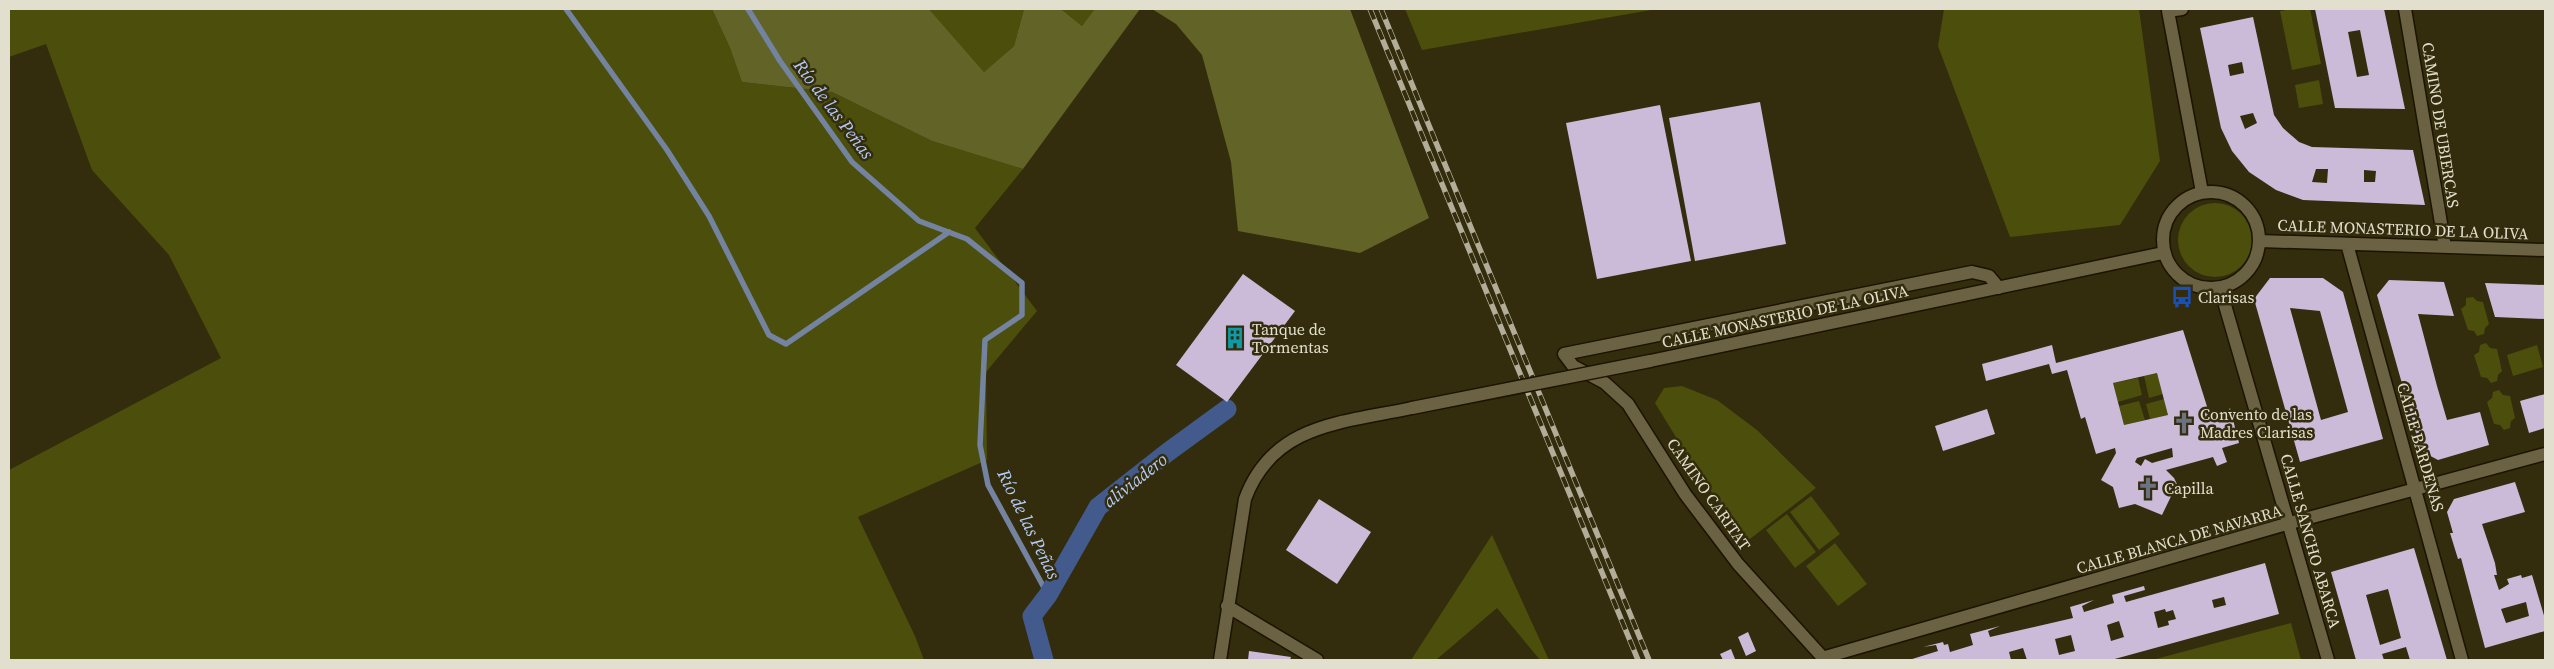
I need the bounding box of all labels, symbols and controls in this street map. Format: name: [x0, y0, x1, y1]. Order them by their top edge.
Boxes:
street label: CAMINO DE UBIERCAS: [2417, 41, 2465, 209]
water label: Río de las Peñas: [788, 53, 880, 165]
street label: CALLE MONASTERIO DE LA OLIVA: [2277, 214, 2529, 244]
street label: CALLE MONASTERIO DE LA OLIVA: [1660, 279, 1911, 353]
bus stop icon: Clarisas: [2169, 284, 2195, 310]
place label: Clarisas: [2198, 286, 2254, 308]
place label: Tanque de Tormentas: [1252, 318, 1329, 358]
building icon: Tanque de Tormentas: [1222, 325, 1248, 351]
street label: CALLE BARDENAS: [2392, 380, 2450, 514]
place label: Convento de las Madres Clarisas: [2200, 403, 2313, 443]
church icon: Convento de las Madres Clarisas: [2171, 410, 2197, 436]
street label: CAMINO CARITAT: [1662, 434, 1756, 555]
water label: aliviadero: [1098, 447, 1173, 513]
street label: CALLE SANCHO ABARCA: [2275, 451, 2347, 631]
water label: Río de las Peñas: [991, 464, 1067, 584]
church icon: Capilla: [2135, 475, 2161, 501]
place label: Capilla: [2164, 477, 2214, 499]
street label: CALLE BLANCA DE NAVARRA: [2074, 499, 2285, 579]

